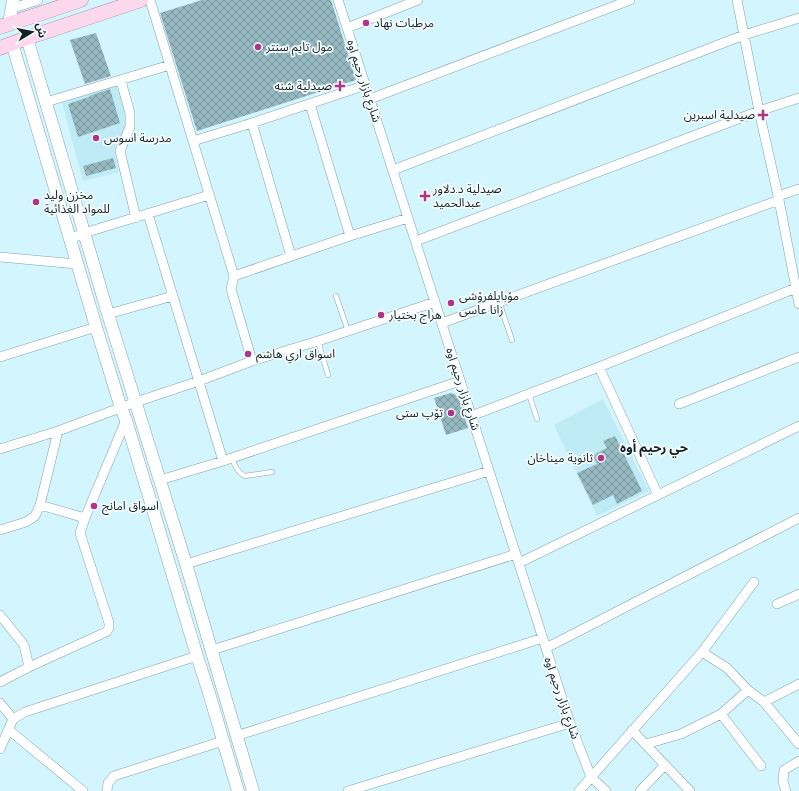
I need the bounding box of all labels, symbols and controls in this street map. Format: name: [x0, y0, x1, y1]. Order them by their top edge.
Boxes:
north arrow: [12, 12, 52, 52]
place label: مرطبات نهاد: [374, 16, 434, 30]
marker: مرطبات نهاد: [361, 18, 371, 28]
text: ش: [34, 22, 49, 39]
street label: شارع بازار رحيم اوه: [342, 38, 384, 125]
place label: مول تايم سنتر: [265, 40, 333, 56]
marker: مول تايم سنتر: [253, 42, 263, 52]
place label: صيدلية شنه: [274, 79, 332, 93]
marker: صيدلية شنه: [335, 81, 345, 91]
place label: صيدلية اسبرين: [684, 108, 755, 122]
marker: صيدلية اسبرين: [758, 110, 768, 120]
place label: مدرسة اسوس: [104, 131, 171, 145]
marker: مدرسة اسوس: [91, 133, 101, 143]
place label: صيدلية د.دلاور عبدالحميد: [432, 182, 502, 210]
place label: مخزن وليد للمواد الغذائية: [44, 188, 110, 216]
marker: صيدلية د.دلاور عبدالحميد: [420, 191, 430, 201]
marker: مخزن وليد للمواد الغذائية: [31, 197, 41, 207]
place label: مۆبایلفرۆشی زانا عاسی: [459, 289, 519, 317]
marker: مۆبایلفرۆشی زانا عاسی: [446, 298, 456, 308]
place label: هراج بختيار: [388, 308, 442, 324]
marker: هراج بختيار: [376, 310, 386, 320]
street label: شارع بازار رحيم اوه: [441, 346, 483, 433]
place label: اسواق اري هاشم: [256, 347, 335, 364]
marker: اسواق اري هاشم: [243, 349, 253, 359]
place label: تۆپ ستی: [396, 406, 443, 421]
marker: تۆپ ستی: [446, 408, 456, 418]
district label: حي رحيم أوه: [620, 439, 688, 458]
place label: ثانوية ميناخان: [527, 451, 593, 465]
marker: ثانوية ميناخان: [596, 453, 606, 463]
place label: اسواق امانج: [102, 499, 159, 515]
marker: اسواق امانج: [89, 501, 99, 511]
street label: شارع بازار رحيم اوه: [539, 655, 583, 742]

